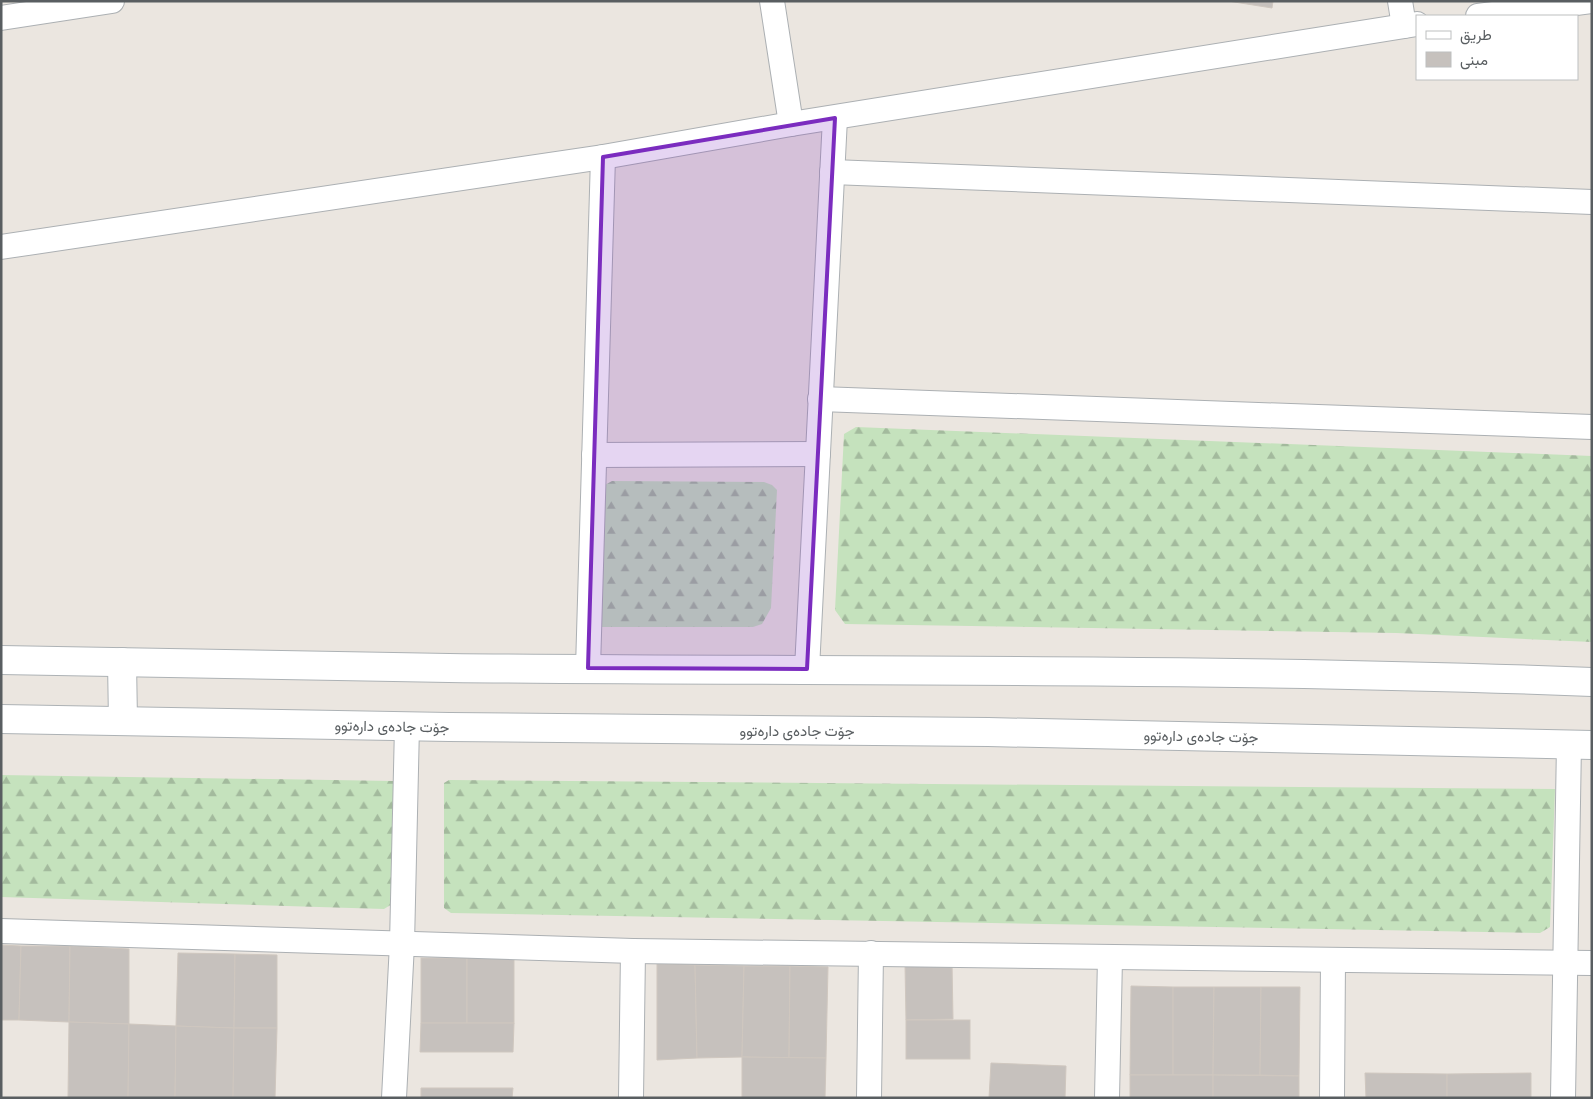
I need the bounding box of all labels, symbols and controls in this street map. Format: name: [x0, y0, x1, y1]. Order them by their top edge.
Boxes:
legend: [1416, 15, 1578, 80]
text: طريق: [1460, 24, 1492, 45]
text: مبنى: [1460, 49, 1488, 70]
street label: جۆت جادەی دارەتوو: [334, 714, 450, 738]
street label: جۆت جادەی دارەتوو: [740, 720, 854, 741]
street label: جۆت جادەی دارەتوو: [1143, 724, 1259, 748]

